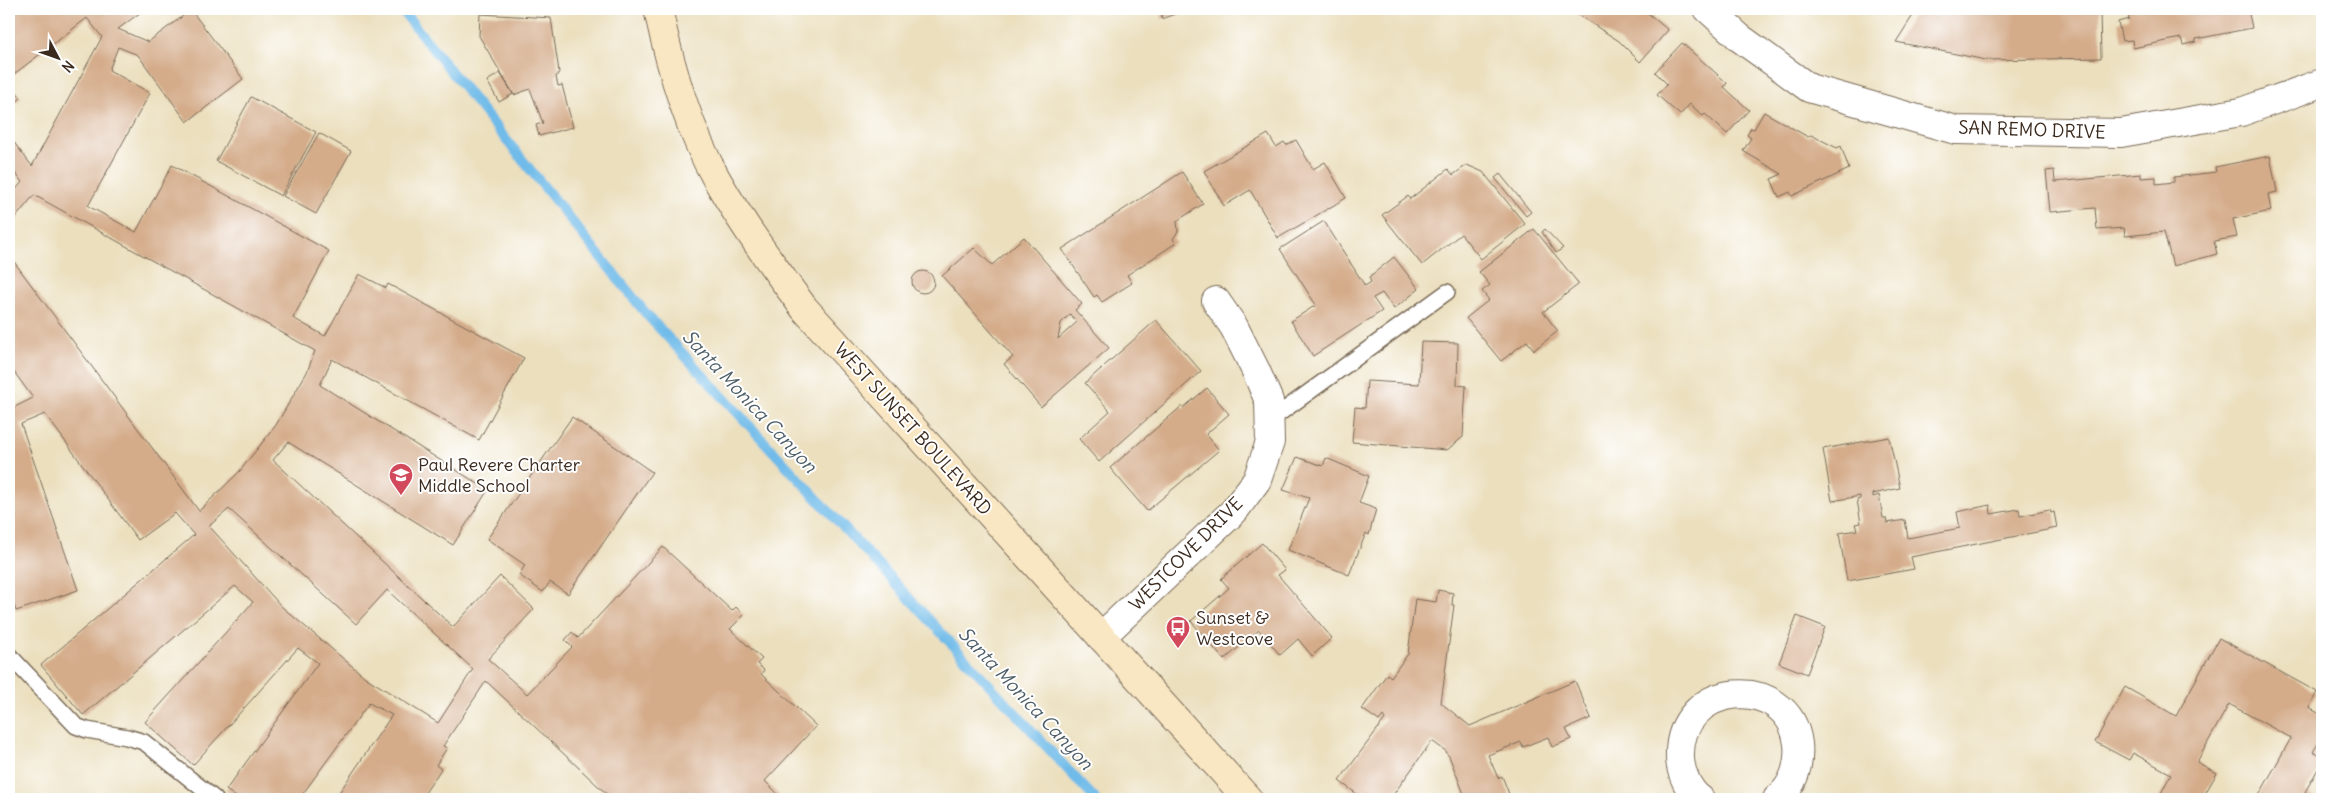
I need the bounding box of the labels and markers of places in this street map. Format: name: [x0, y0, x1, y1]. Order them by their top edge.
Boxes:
place label: Paul Revere Charter Middle School: [418, 453, 581, 497]
school or university icon: Paul Revere Charter Middle School: [388, 462, 414, 496]
place label: Sunset & Westcove: [1196, 606, 1273, 650]
bus stop icon: Sunset & Westcove: [1165, 615, 1191, 649]

